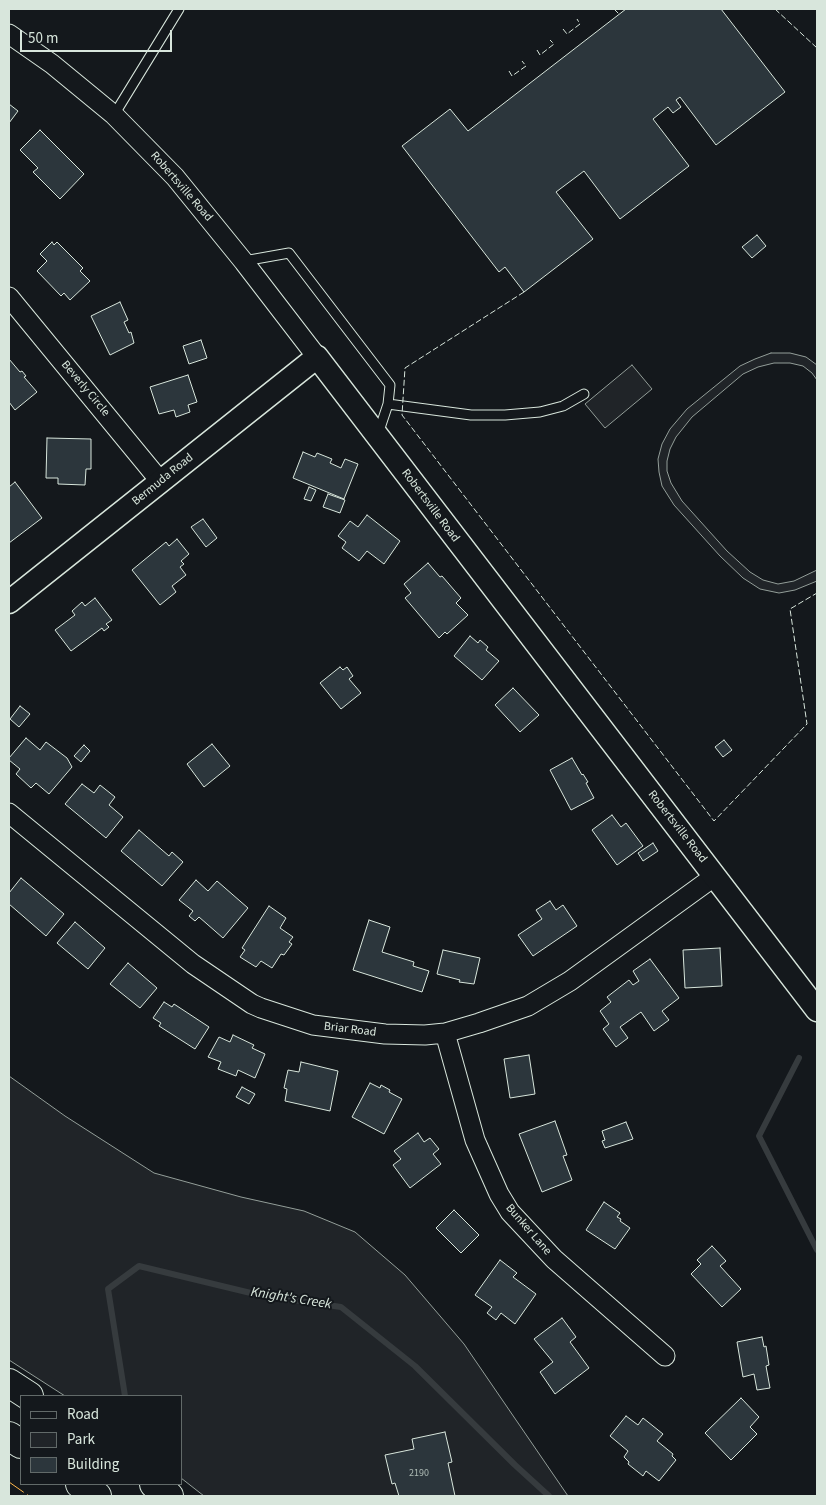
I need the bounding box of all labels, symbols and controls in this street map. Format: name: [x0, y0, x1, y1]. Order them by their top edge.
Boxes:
scale bar: [22, 20, 175, 52]
text: 50 m: [28, 28, 58, 49]
street label: Robertsville Road: [147, 149, 215, 225]
street label: Beverly Circle: [58, 358, 112, 420]
street label: Bermuda Road: [130, 451, 196, 509]
street label: Robertsville Road: [398, 467, 462, 545]
street label: Robertsville Road: [644, 788, 710, 866]
street label: Briar Road: [323, 1020, 377, 1040]
street label: Bunker Lane: [502, 1202, 554, 1258]
water label: Knight's Creek: [249, 1284, 333, 1314]
legend: [20, 1395, 182, 1485]
text: Road: [67, 1404, 99, 1425]
text: Park: [67, 1429, 95, 1450]
text: Building: [67, 1454, 119, 1475]
house number: 2190: [409, 1468, 429, 1480]

